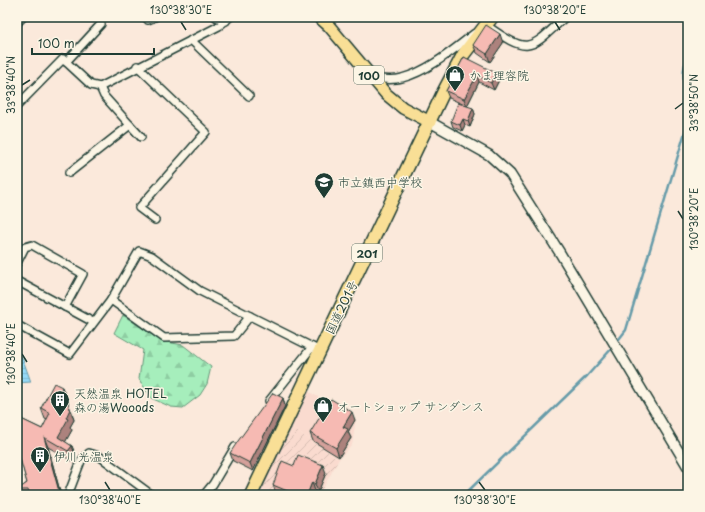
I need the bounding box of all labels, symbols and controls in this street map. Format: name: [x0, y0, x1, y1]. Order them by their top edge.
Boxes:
text: 130°38'30"E: [150, 2, 212, 17]
text: 130°38'20"E: [524, 2, 586, 17]
scale bar: [32, 30, 154, 56]
text: 100 m: [38, 34, 75, 52]
text: 33°38'40"N: [3, 56, 18, 114]
shop icon: かま理容院: [444, 64, 466, 92]
road number: 100: [354, 66, 384, 84]
place label: かま理容院: [469, 66, 529, 84]
text: 33°38'50"N: [686, 74, 701, 132]
school or university icon: 市立鎮西中学校: [313, 171, 335, 199]
place label: 市立鎮西中学校: [338, 173, 422, 191]
text: 130°38'20"E: [686, 188, 701, 250]
road number: 201: [352, 244, 382, 262]
street label: 国道201号: [320, 277, 362, 337]
text: 130°38'40"E: [3, 323, 18, 385]
place label: 天然温泉 HOTEL 森の湯Wooods: [74, 384, 167, 416]
building icon: 天然温泉 HOTEL 森の湯Wooods: [49, 389, 71, 417]
shop icon: オートショップ サンダンス: [312, 395, 334, 423]
place label: オートショップ サンダンス: [337, 397, 484, 415]
building icon: 伊川光温泉: [29, 445, 51, 473]
place label: 伊川光温泉: [54, 447, 114, 465]
text: 130°38'40"E: [79, 492, 141, 507]
text: 130°38'30"E: [454, 492, 516, 507]

